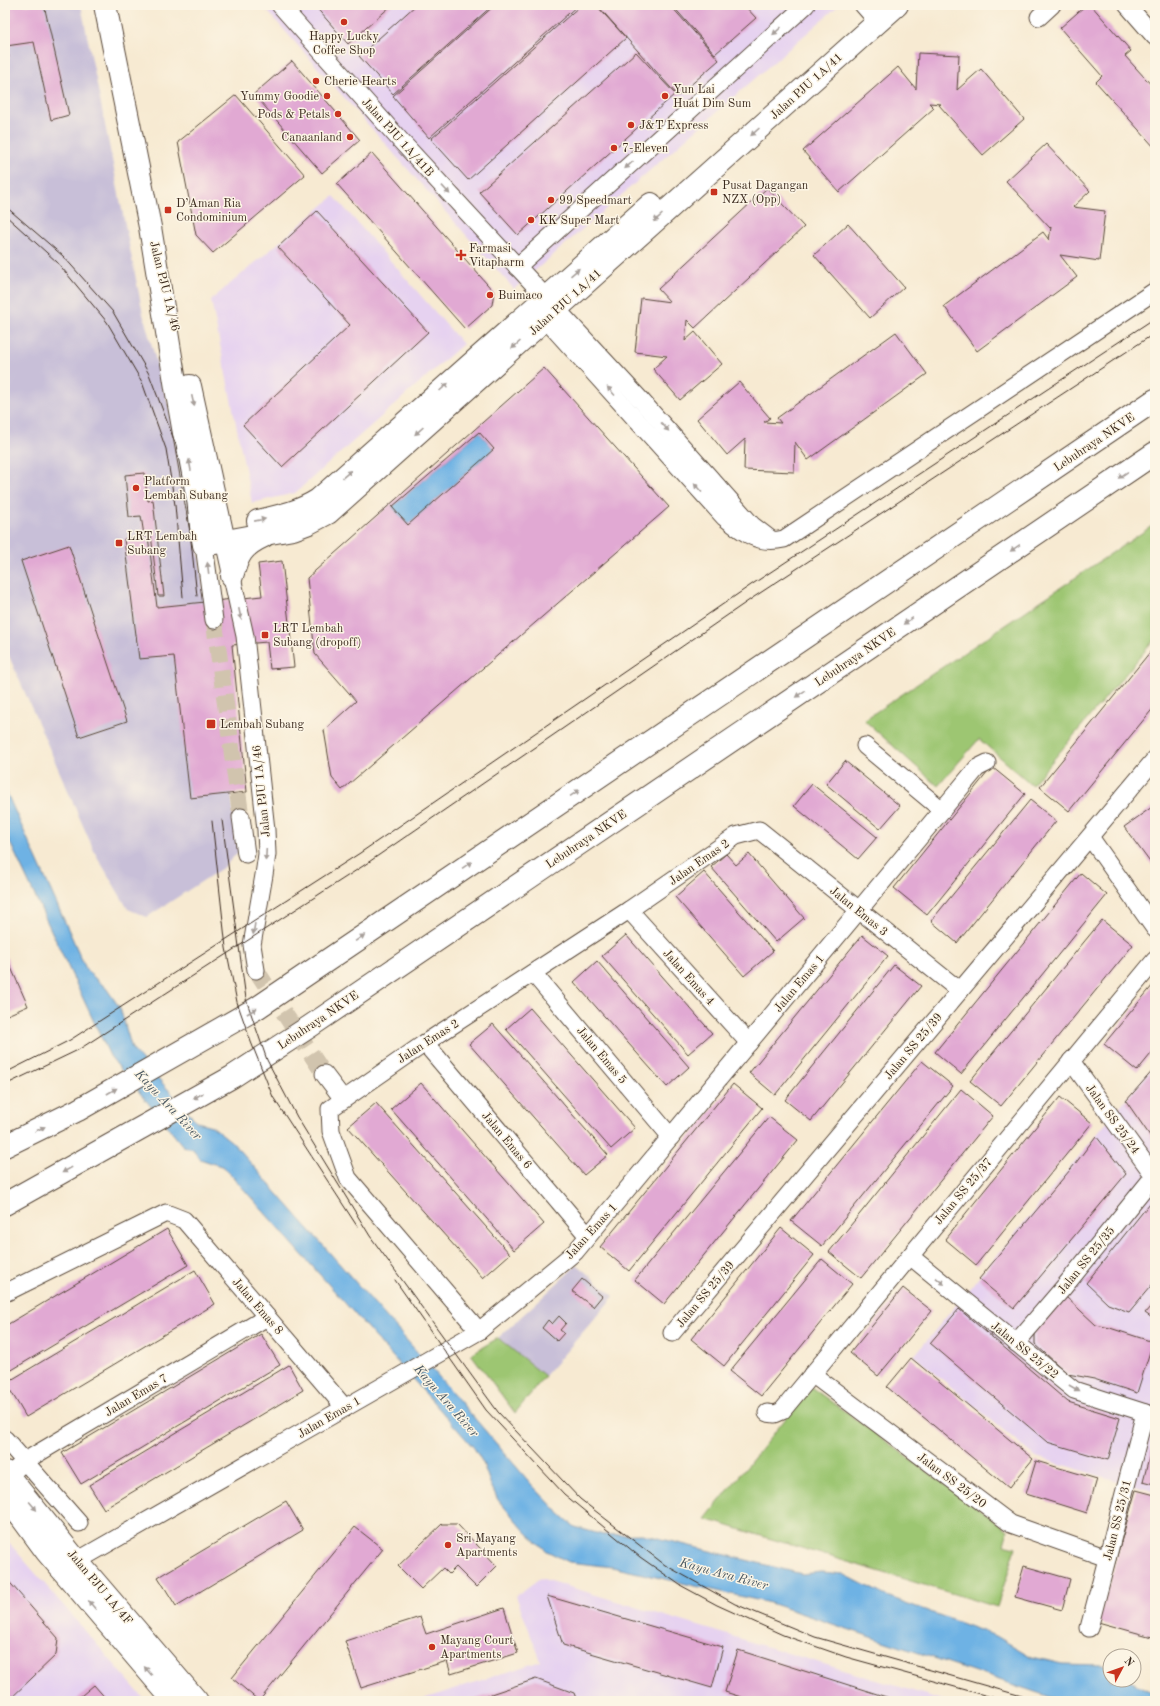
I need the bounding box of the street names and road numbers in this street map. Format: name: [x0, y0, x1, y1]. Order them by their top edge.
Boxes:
street label: Jalan PJU 1A/41: [768, 51, 845, 122]
street label: Jalan PJU 1A/41B: [359, 96, 435, 179]
street label: Jalan PJU 1A/46: [147, 240, 181, 333]
street label: Jalan PJU 1A/41: [527, 267, 604, 338]
street label: Lebuhraya NKVE: [1052, 411, 1137, 474]
street label: Lebuhraya NKVE: [813, 626, 898, 689]
street label: Jalan PJU 1A/46: [251, 744, 273, 838]
street label: Lebuhraya NKVE: [544, 808, 629, 871]
street label: Jalan Emas 2: [667, 838, 732, 888]
street label: Jalan Emas 3: [827, 885, 890, 939]
street label: Jalan Emas 4: [660, 947, 716, 1008]
street label: Jalan Emas 1: [772, 953, 827, 1015]
street label: Lebuhraya NKVE: [276, 989, 361, 1052]
street label: Jalan SS 25/39: [882, 1010, 945, 1082]
street label: Jalan Emas 2: [396, 1018, 461, 1066]
street label: Jalan Emas 5: [574, 1024, 629, 1087]
street label: Jalan SS 25/24: [1083, 1082, 1142, 1157]
street label: Jalan Emas 6: [479, 1110, 534, 1172]
street label: Jalan SS 25/37: [932, 1155, 995, 1227]
street label: Jalan Emas 1: [564, 1201, 620, 1262]
street label: Jalan SS 25/35: [1055, 1224, 1118, 1297]
street label: Jalan SS 25/39: [674, 1258, 737, 1330]
street label: Jalan Emas 8: [230, 1276, 285, 1337]
street label: Jalan SS 25/22: [988, 1319, 1061, 1382]
street label: Jalan Emas 7: [103, 1373, 170, 1419]
street label: Jalan Emas 1: [296, 1395, 363, 1441]
street label: Jalan SS 25/20: [915, 1450, 989, 1511]
street label: Jalan SS 25/31: [1101, 1478, 1134, 1562]
street label: Jalan PJU 1A/4F: [64, 1548, 134, 1627]

